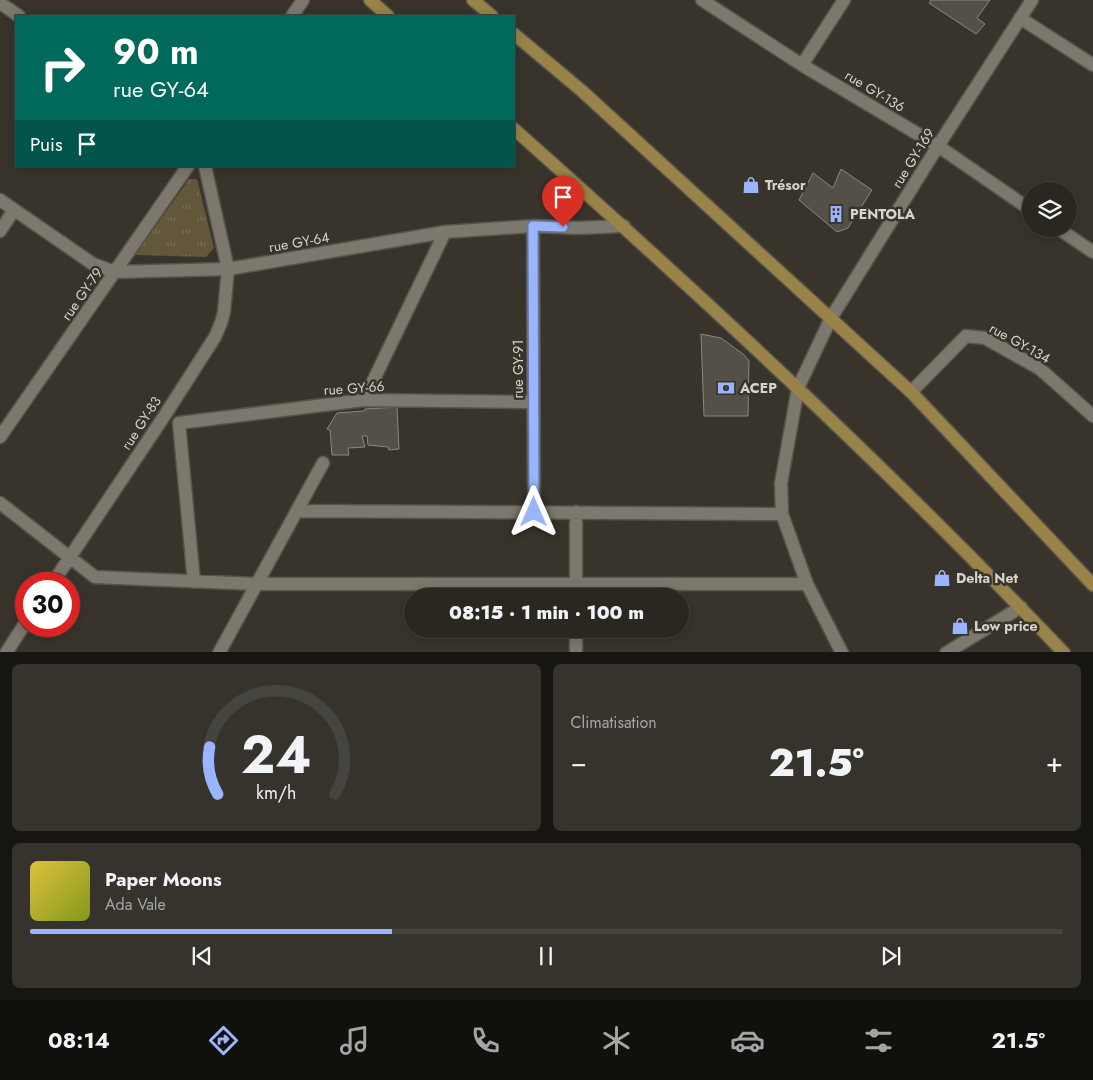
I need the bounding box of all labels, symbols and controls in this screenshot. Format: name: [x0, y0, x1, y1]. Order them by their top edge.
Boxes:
text: 90 m: [113, 27, 199, 77]
icon: right: [30, 35, 95, 100]
street label: rue GY-136: [841, 65, 909, 117]
text: rue GY-64: [113, 73, 209, 105]
street label: rue GY-169: [887, 124, 939, 192]
icon: arrive: [73, 130, 101, 158]
text: Puis: [30, 131, 63, 158]
shop icon: Trésor: [741, 175, 761, 195]
place label: Trésor: [765, 175, 806, 195]
pin: [542, 176, 584, 227]
map controls: [1022, 182, 1077, 237]
button: layers: [1022, 182, 1077, 237]
icon: arrive: [549, 183, 577, 211]
building icon: PENTOLA: [826, 204, 846, 224]
place label: PENTOLA: [850, 204, 916, 224]
street label: rue GY-64: [267, 227, 331, 257]
street label: rue GY-79: [57, 264, 107, 324]
street label: rue GY-134: [986, 318, 1054, 368]
street label: rue GY-91: [508, 339, 528, 399]
street label: rue GY-66: [323, 376, 385, 400]
bank icon: ACEP: [716, 378, 736, 398]
place label: ACEP: [739, 378, 777, 398]
street label: rue GY-83: [116, 392, 166, 454]
position arrow: [507, 485, 559, 537]
shop icon: Delta Net: [932, 568, 952, 588]
place label: Delta Net: [956, 568, 1018, 588]
speed limit sign: 30: [15, 572, 80, 637]
text: 08:15 · 1 min · 100 m: [449, 599, 644, 626]
shop icon: Low price: [950, 616, 970, 636]
place label: Low price: [974, 616, 1038, 636]
text: Climatisation: [571, 711, 657, 734]
text: 24: [241, 717, 311, 793]
text: 21.5°: [769, 735, 864, 790]
text: −: [571, 742, 587, 783]
text: +: [1046, 742, 1063, 783]
text: km/h: [256, 780, 296, 806]
text: Paper Moons: [105, 866, 222, 893]
text: Ada Vale: [105, 893, 166, 916]
icon: previous: [188, 942, 216, 970]
icon: pause: [532, 942, 560, 970]
icon: next: [877, 942, 905, 970]
icon: directions: [206, 1023, 241, 1058]
icon: music: [337, 1023, 372, 1058]
icon: phone: [468, 1023, 503, 1058]
icon: climate: [599, 1023, 634, 1058]
icon: car: [730, 1023, 765, 1058]
icon: filters: [861, 1023, 896, 1058]
text: 08:14: [48, 1024, 110, 1056]
text: 21.5°: [992, 1024, 1045, 1056]

